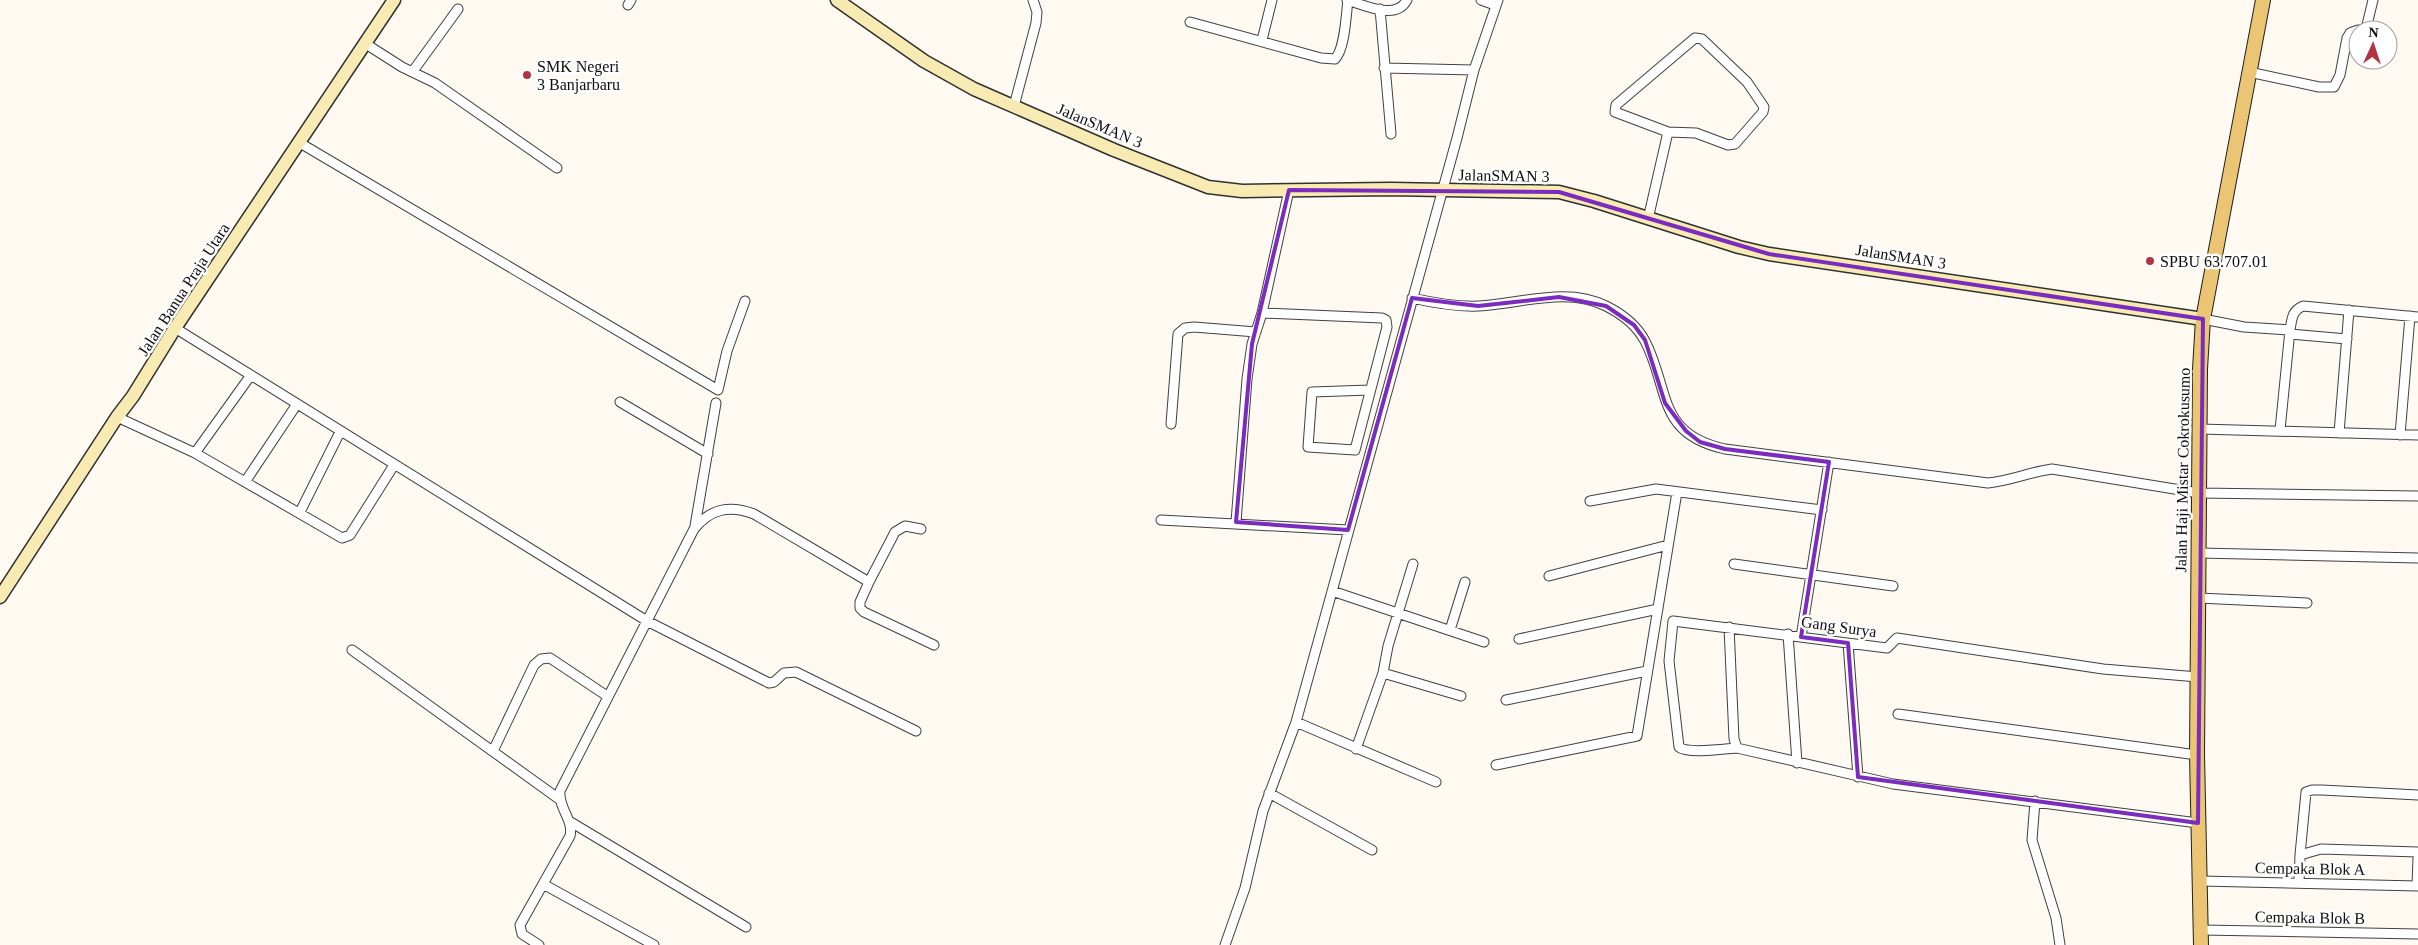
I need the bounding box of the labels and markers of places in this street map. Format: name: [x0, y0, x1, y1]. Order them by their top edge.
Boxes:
place label: SMK Negeri 3 Banjarbaru: [537, 58, 620, 94]
marker: SMK Negeri 3 Banjarbaru: [521, 69, 533, 81]
place label: SPBU 63.707.01: [2160, 253, 2268, 270]
marker: SPBU 63.707.01: [2144, 255, 2156, 267]

